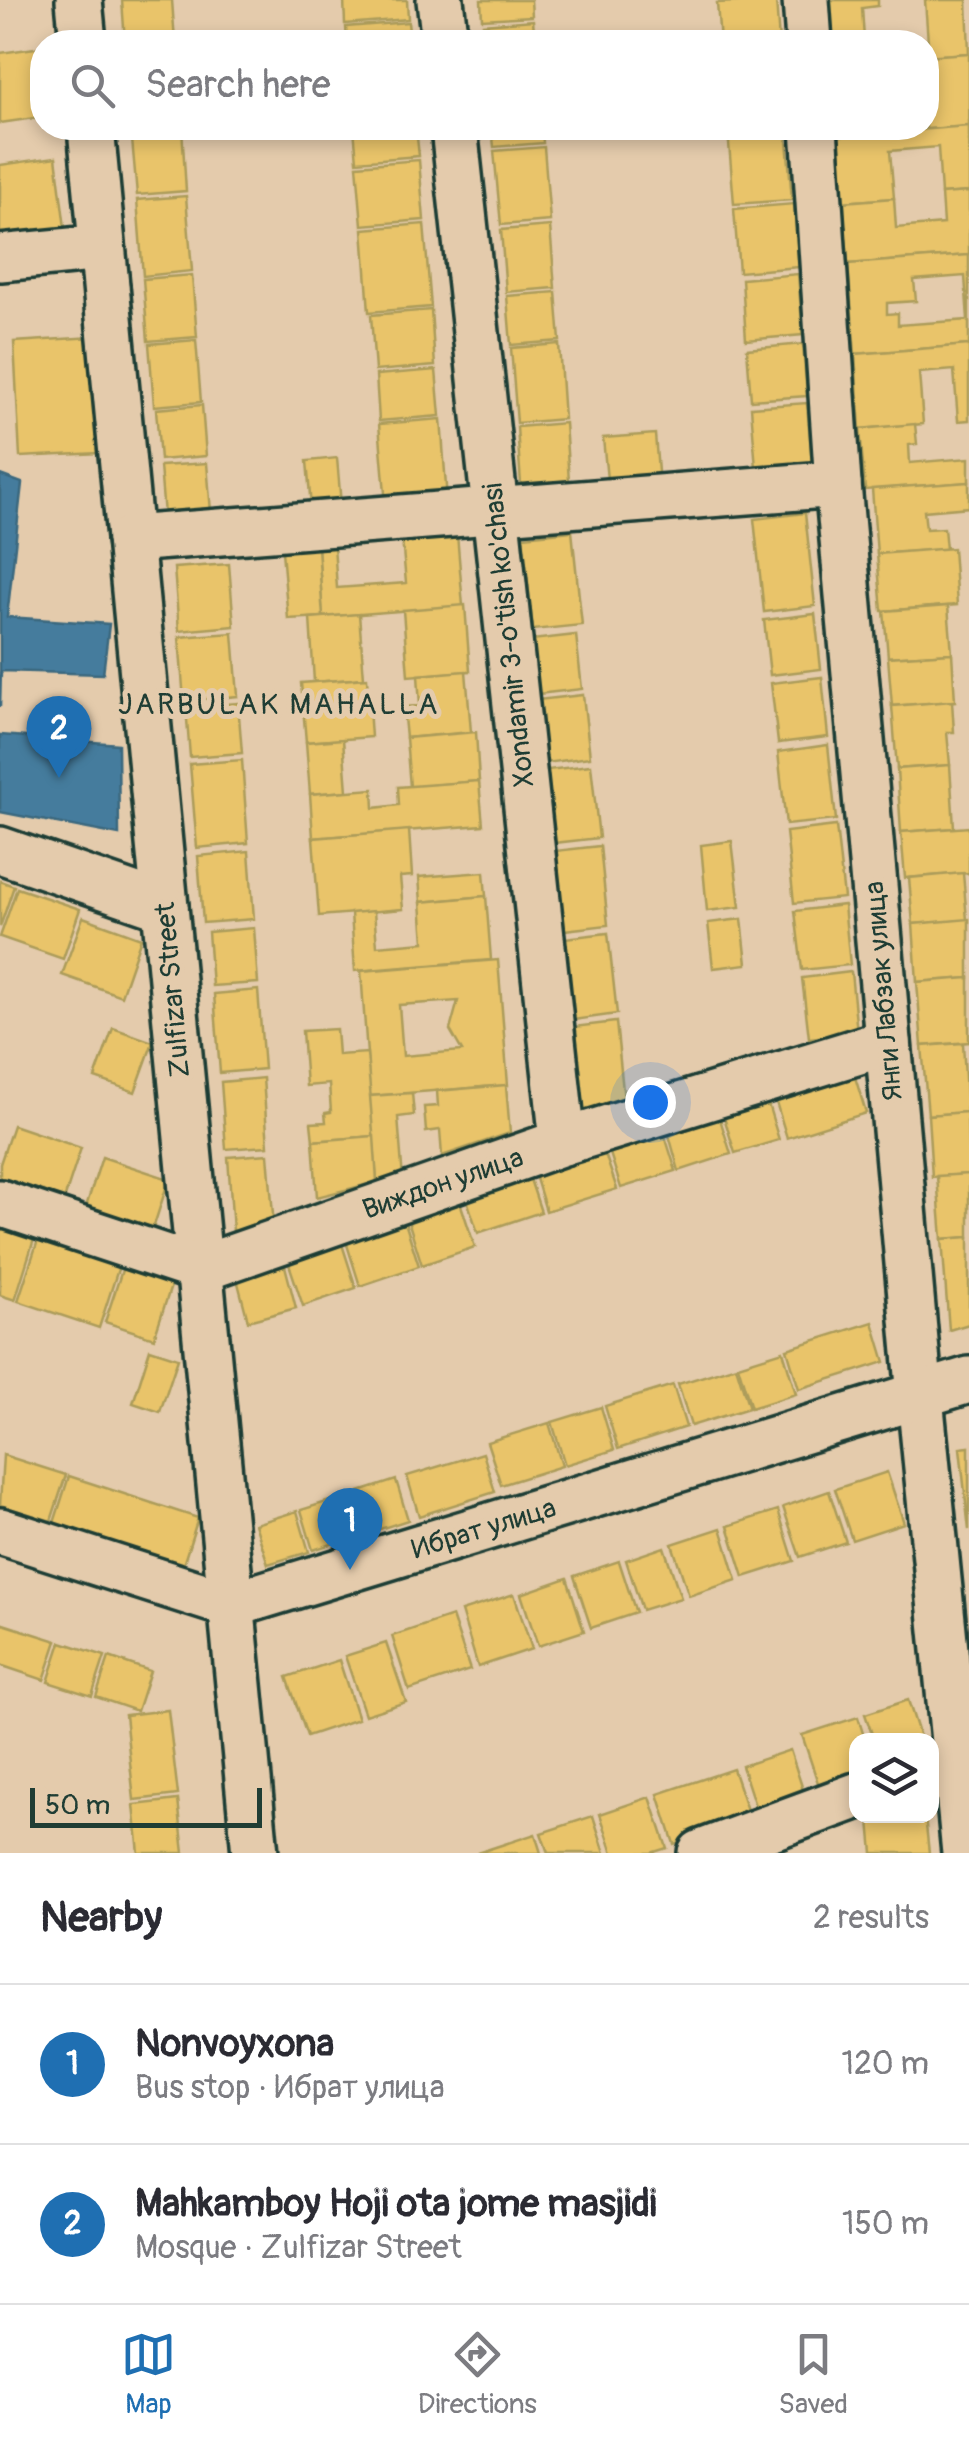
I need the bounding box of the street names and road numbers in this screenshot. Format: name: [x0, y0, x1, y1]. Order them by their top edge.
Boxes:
street label: Xondamir 3-o'tish ko'chasi: [476, 481, 542, 789]
street label: Янги Лабзак улица: [857, 880, 911, 1102]
street label: Zulfizar Street: [148, 900, 198, 1079]
street label: Виждон улица: [358, 1140, 528, 1228]
street label: Ибрат улица: [408, 1490, 560, 1568]

